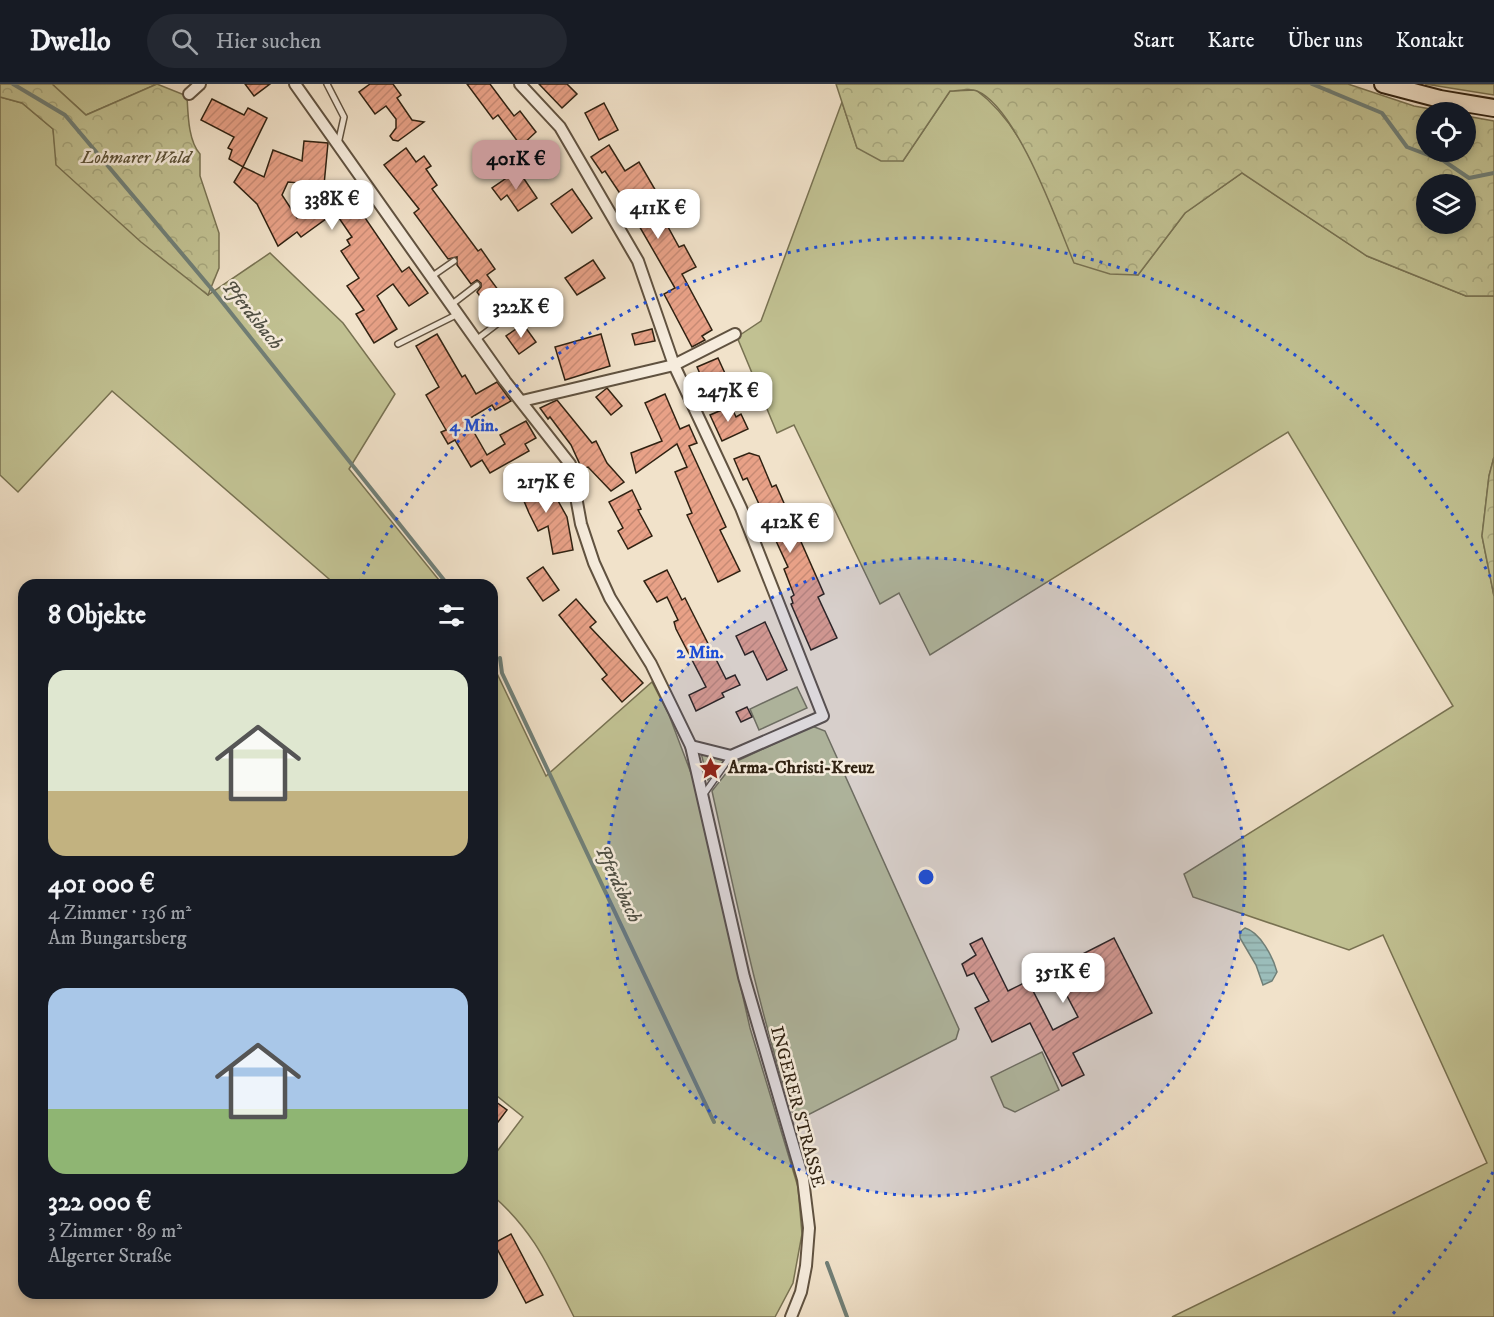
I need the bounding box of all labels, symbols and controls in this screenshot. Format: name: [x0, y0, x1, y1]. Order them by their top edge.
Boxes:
search box: [147, 14, 567, 68]
text: Dwello: [30, 24, 111, 59]
icon: search: [168, 25, 201, 58]
text: Hier suchen: [216, 28, 321, 55]
text: Start: [1133, 28, 1175, 54]
text: Karte: [1208, 28, 1254, 54]
text: Über uns: [1287, 28, 1363, 54]
text: Kontakt: [1396, 28, 1464, 54]
map controls: [1416, 102, 1476, 234]
button: locate: [1416, 102, 1476, 162]
pin: 401K €: [467, 140, 565, 191]
park label: Lohmarer Wald: [80, 147, 193, 169]
text: 401K €: [486, 147, 546, 172]
button: layers: [1416, 174, 1476, 234]
pin: 338K €: [283, 180, 381, 231]
text: 338K €: [305, 187, 360, 212]
pin: 411K €: [609, 189, 707, 240]
text: 411K €: [630, 196, 686, 221]
water label: Pferdsbach: [216, 275, 288, 355]
pin: 322K €: [472, 288, 570, 339]
text: 322K €: [492, 295, 550, 320]
pin: 247K €: [679, 372, 777, 423]
text: 247K €: [697, 379, 759, 404]
text: 4 Min.: [449, 415, 498, 437]
pin: 217K €: [497, 463, 595, 514]
text: 217K €: [517, 470, 575, 495]
pin: 412K €: [741, 503, 839, 554]
text: 412K €: [761, 510, 819, 535]
text: 8 Objekte: [48, 599, 146, 632]
icon: filters: [435, 599, 468, 632]
text: 2 Min.: [676, 642, 724, 664]
icon: home: [204, 709, 312, 817]
place icon: Arma-Christi-Kreuz: [697, 755, 723, 781]
place label: Arma-Christi-Kreuz: [727, 757, 875, 779]
water label: Pferdsbach: [589, 841, 647, 927]
centre of rings: [916, 867, 936, 887]
text: 401 000 €: [48, 868, 155, 901]
text: 4 Zimmer · 136 m²: [48, 901, 191, 926]
text: Am Bungartsberg: [48, 926, 186, 951]
pin: 351K €: [1014, 953, 1112, 1004]
text: 351K €: [1036, 960, 1090, 985]
street label: INGERER STRASSE: [765, 1024, 829, 1190]
icon: home: [204, 1027, 312, 1135]
text: 322 000 €: [48, 1186, 152, 1219]
text: 3 Zimmer · 89 m²: [48, 1219, 182, 1244]
text: Algerter Straße: [48, 1244, 172, 1269]

